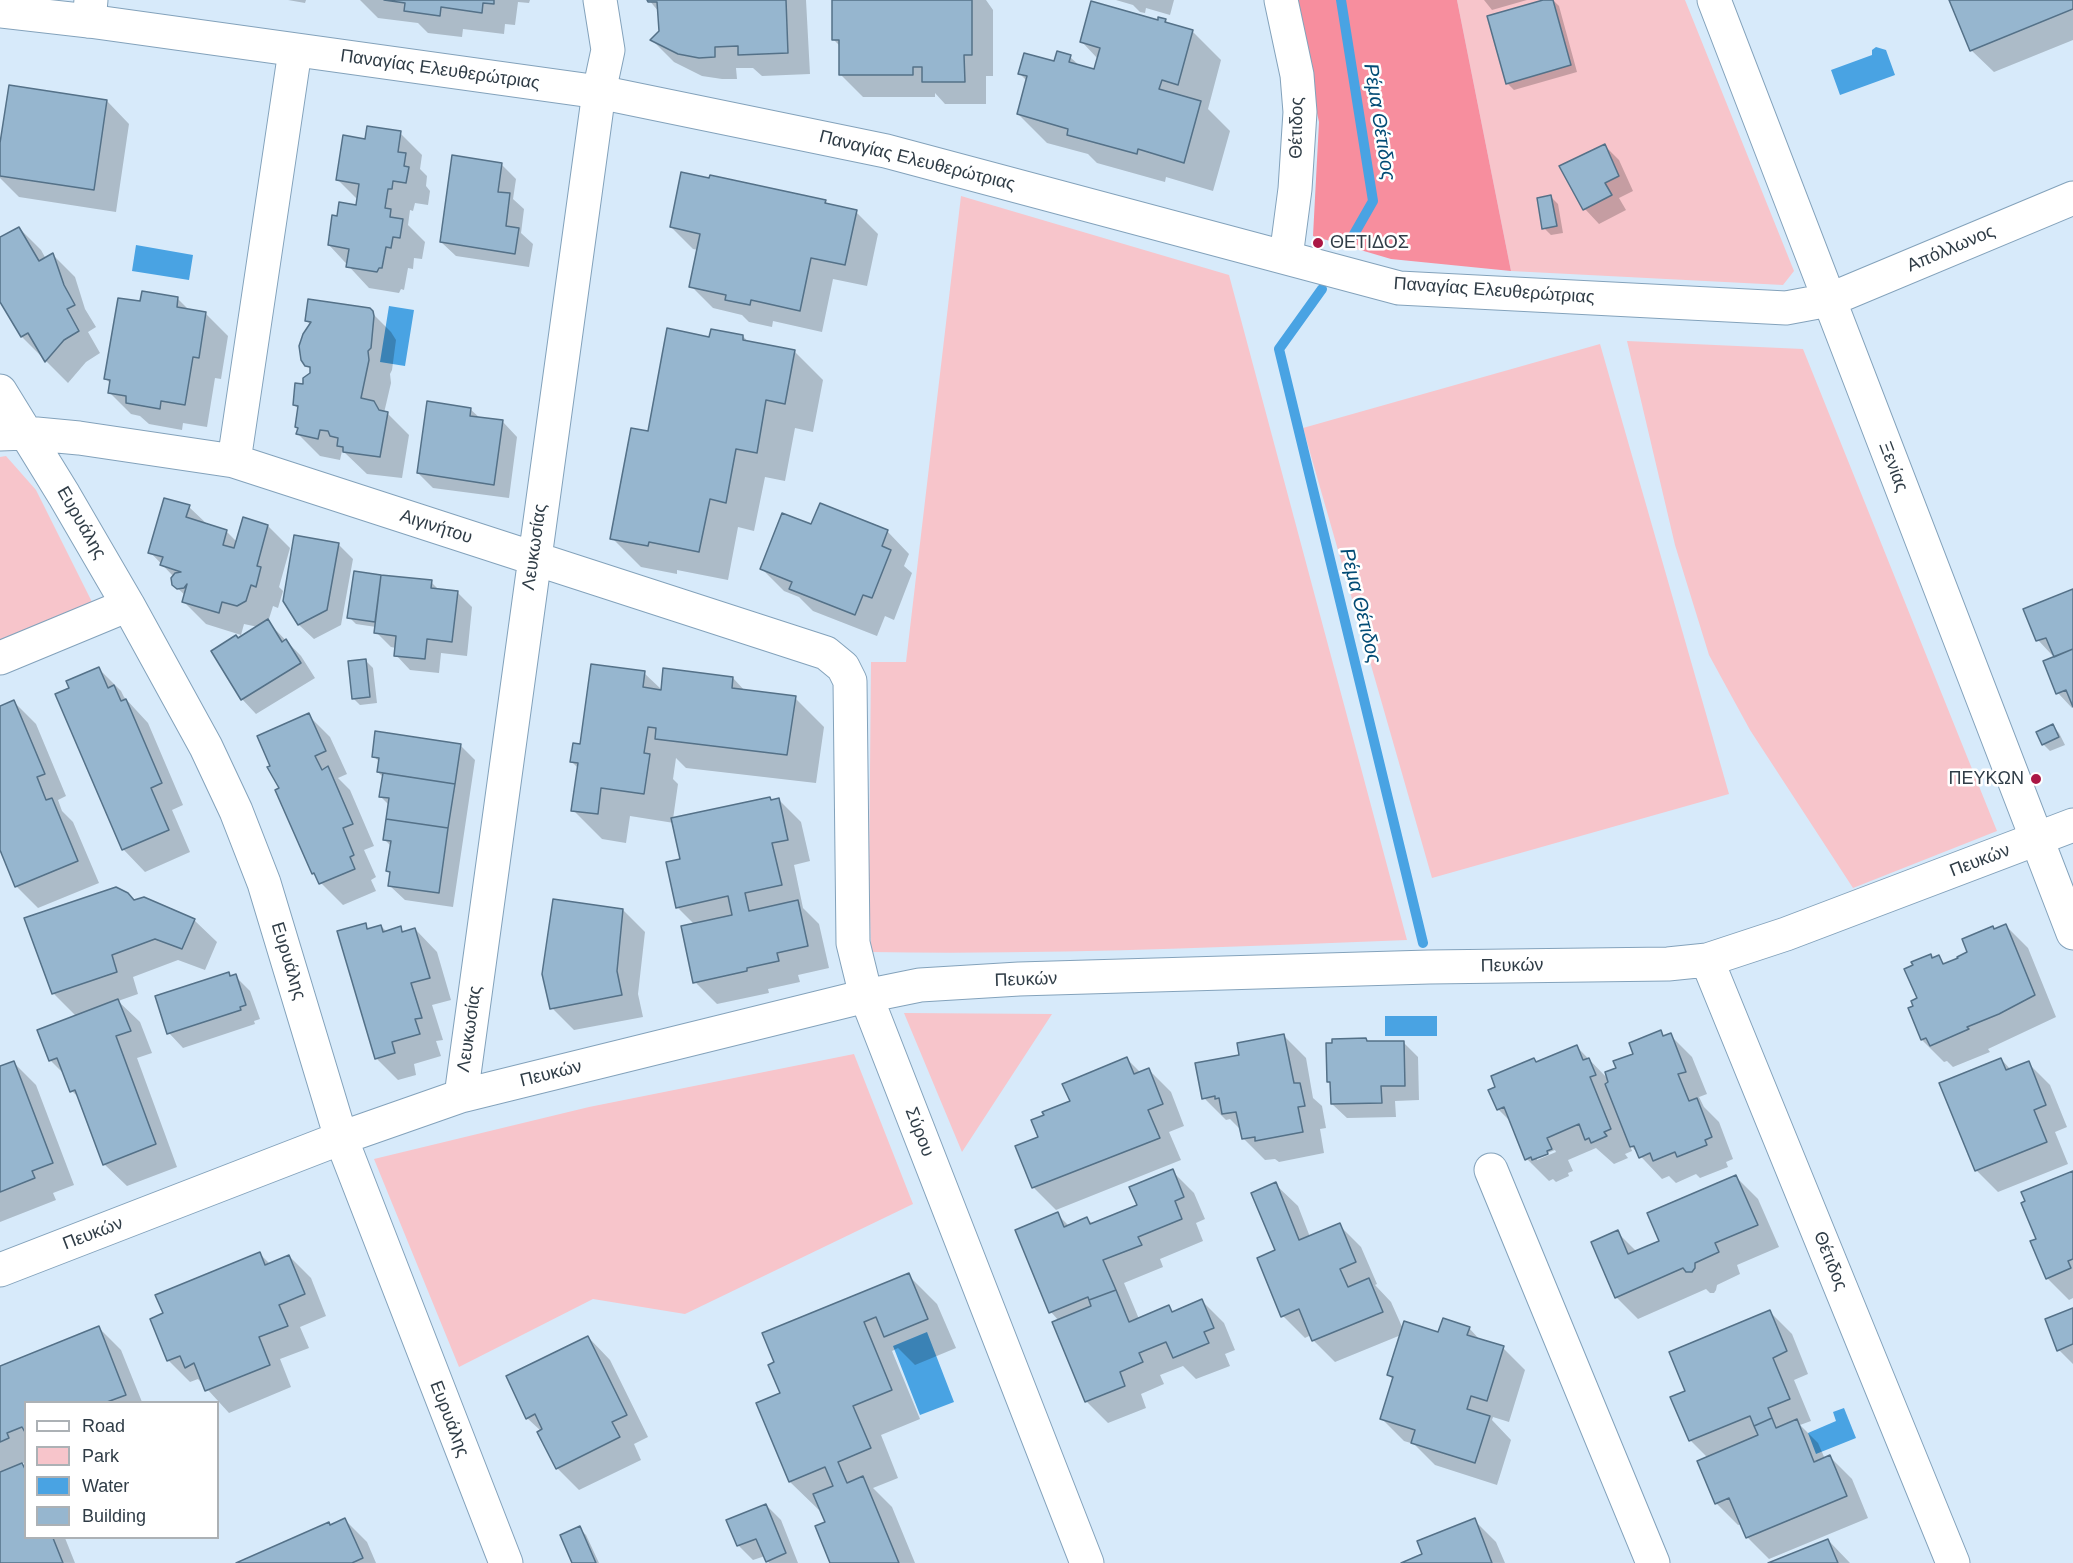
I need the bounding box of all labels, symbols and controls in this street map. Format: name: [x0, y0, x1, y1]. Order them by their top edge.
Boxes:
street label: Παναγίας Ελευθερώτριας: [339, 45, 541, 95]
water label: Ρέμα Θέτιδος: [1358, 62, 1400, 182]
street label: Θέτιδος: [1286, 97, 1308, 159]
street label: Παναγίας Ελευθερώτριας: [817, 126, 1017, 196]
street label: Απόλλωνος: [1904, 221, 1998, 277]
place label: ΘΕΤΙΔΟΣ: [1330, 232, 1409, 254]
marker: ΘΕΤΙΔΟΣ: [1311, 236, 1325, 250]
street label: Παναγίας Ελευθερώτριας: [1393, 273, 1595, 309]
street label: Ξενίας: [1874, 439, 1912, 495]
street label: Ευρυάλης: [52, 483, 110, 563]
street label: Λευκωσίας: [518, 502, 552, 592]
street label: Αιγινήτου: [397, 505, 475, 549]
water label: Ρέμα Θέτιδος: [1334, 546, 1386, 666]
place label: ΠΕΥΚΩΝ: [1949, 768, 2024, 790]
marker: ΠΕΥΚΩΝ: [2029, 772, 2043, 786]
street label: Πευκών: [1947, 840, 2013, 882]
street label: Ευρυάλης: [266, 920, 310, 1002]
street label: Πευκών: [1480, 955, 1544, 977]
street label: Πευκών: [994, 968, 1058, 992]
street label: Λευκωσίας: [453, 984, 487, 1074]
street label: Πευκών: [518, 1056, 584, 1092]
street label: Σύρου: [900, 1104, 938, 1160]
street label: Πευκών: [60, 1213, 126, 1255]
street label: Θέτιδος: [1808, 1228, 1852, 1294]
street label: Ευρυάλης: [425, 1378, 473, 1460]
legend: [24, 1401, 219, 1539]
text: Road: [82, 1416, 125, 1436]
text: Park: [82, 1446, 119, 1466]
text: Water: [82, 1476, 129, 1496]
text: Building: [82, 1506, 146, 1526]

